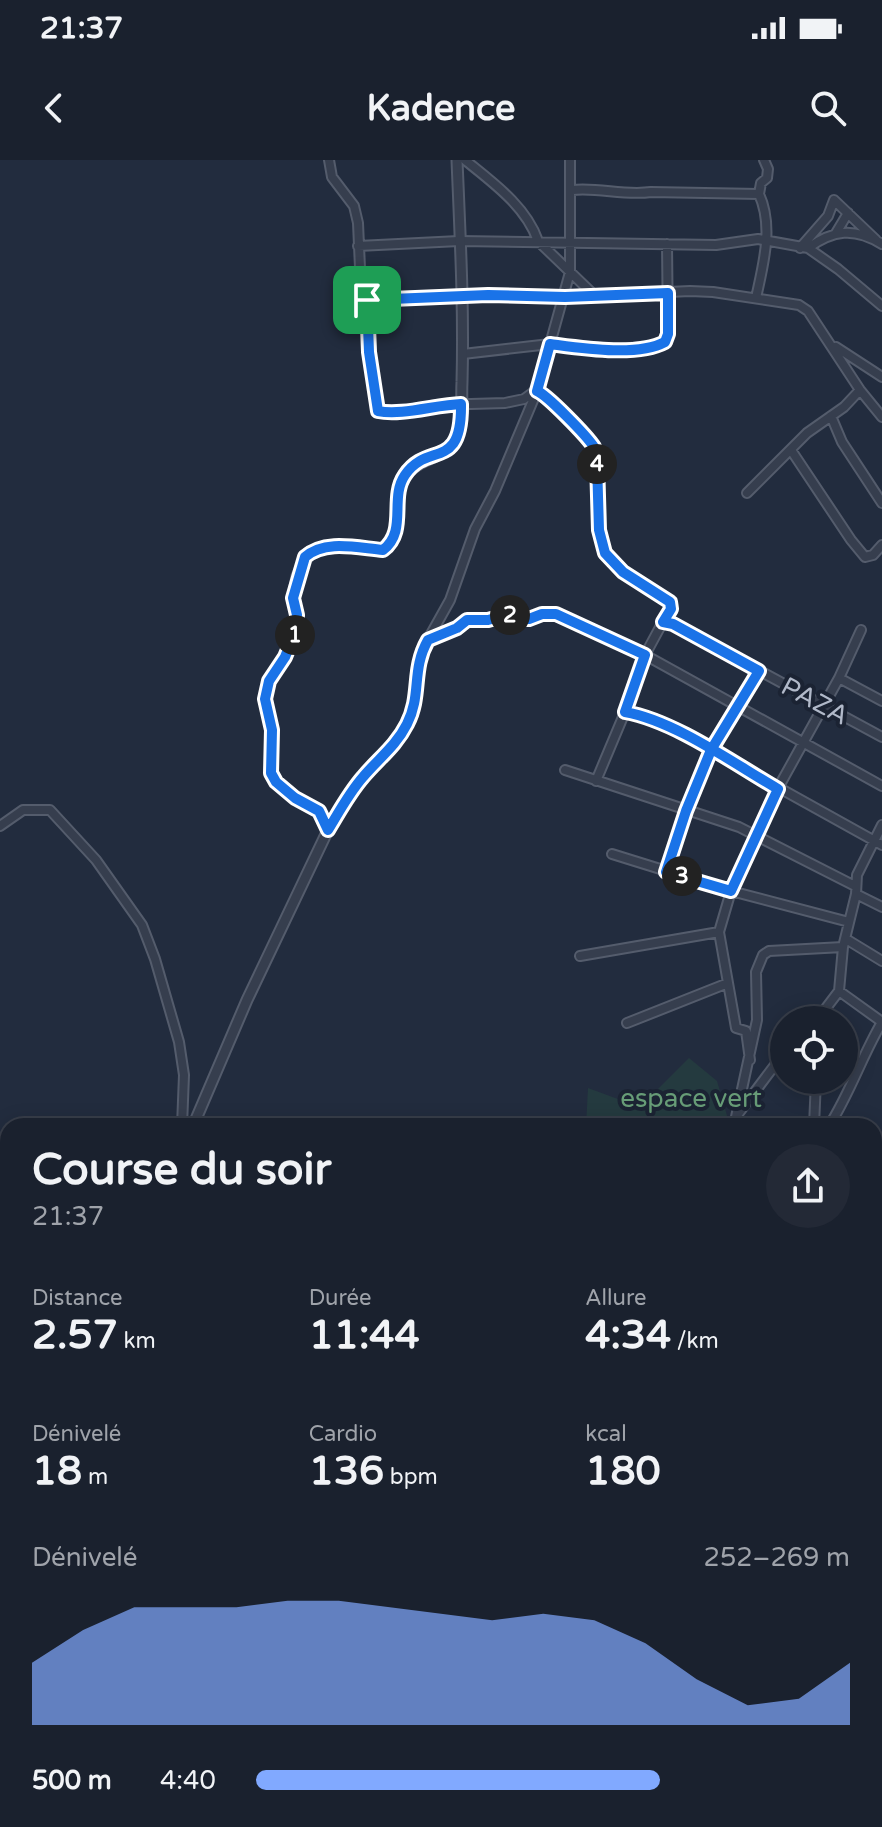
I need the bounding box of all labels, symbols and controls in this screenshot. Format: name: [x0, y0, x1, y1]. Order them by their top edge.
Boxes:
text: 21:37: [40, 10, 123, 47]
icon: back: [32, 86, 76, 130]
icon: search: [806, 86, 850, 130]
text: Kadence: [367, 87, 515, 130]
pin: [333, 266, 401, 334]
icon: arrive: [345, 278, 389, 322]
pin: 4: [577, 444, 617, 484]
text: 4: [590, 451, 604, 477]
pin: 2: [490, 595, 530, 635]
text: 2: [503, 602, 517, 628]
pin: 1: [275, 615, 315, 655]
text: 1: [288, 622, 302, 648]
street label: PAZA: [776, 670, 854, 732]
pin: 3: [662, 856, 702, 896]
text: 3: [675, 863, 689, 889]
map controls: [770, 1006, 858, 1094]
button: locate: [770, 1006, 858, 1094]
park label: espace vert: [620, 1083, 762, 1114]
text: Course du soir: [32, 1144, 331, 1197]
button: share: [766, 1144, 850, 1228]
text: 21:37: [32, 1201, 104, 1232]
text: Distance: [32, 1285, 123, 1311]
text: Durée: [309, 1285, 371, 1311]
text: Allure: [585, 1285, 647, 1311]
text: 2.57: [32, 1311, 118, 1359]
text: 11:44: [309, 1311, 420, 1359]
text: 4:34: [585, 1311, 671, 1359]
text: km: [118, 1328, 156, 1354]
text: /km: [671, 1328, 719, 1354]
text: Dénivelé: [32, 1421, 121, 1447]
text: Cardio: [309, 1421, 377, 1447]
text: kcal: [585, 1421, 627, 1447]
text: 18: [32, 1447, 82, 1495]
text: 136: [309, 1447, 384, 1495]
text: 180: [585, 1447, 661, 1495]
text: m: [82, 1464, 108, 1490]
text: bpm: [384, 1464, 438, 1490]
text: Dénivelé: [32, 1542, 138, 1573]
text: 252–269 m: [704, 1542, 850, 1573]
text: 500 m: [32, 1765, 112, 1796]
text: 4:40: [160, 1765, 216, 1796]

